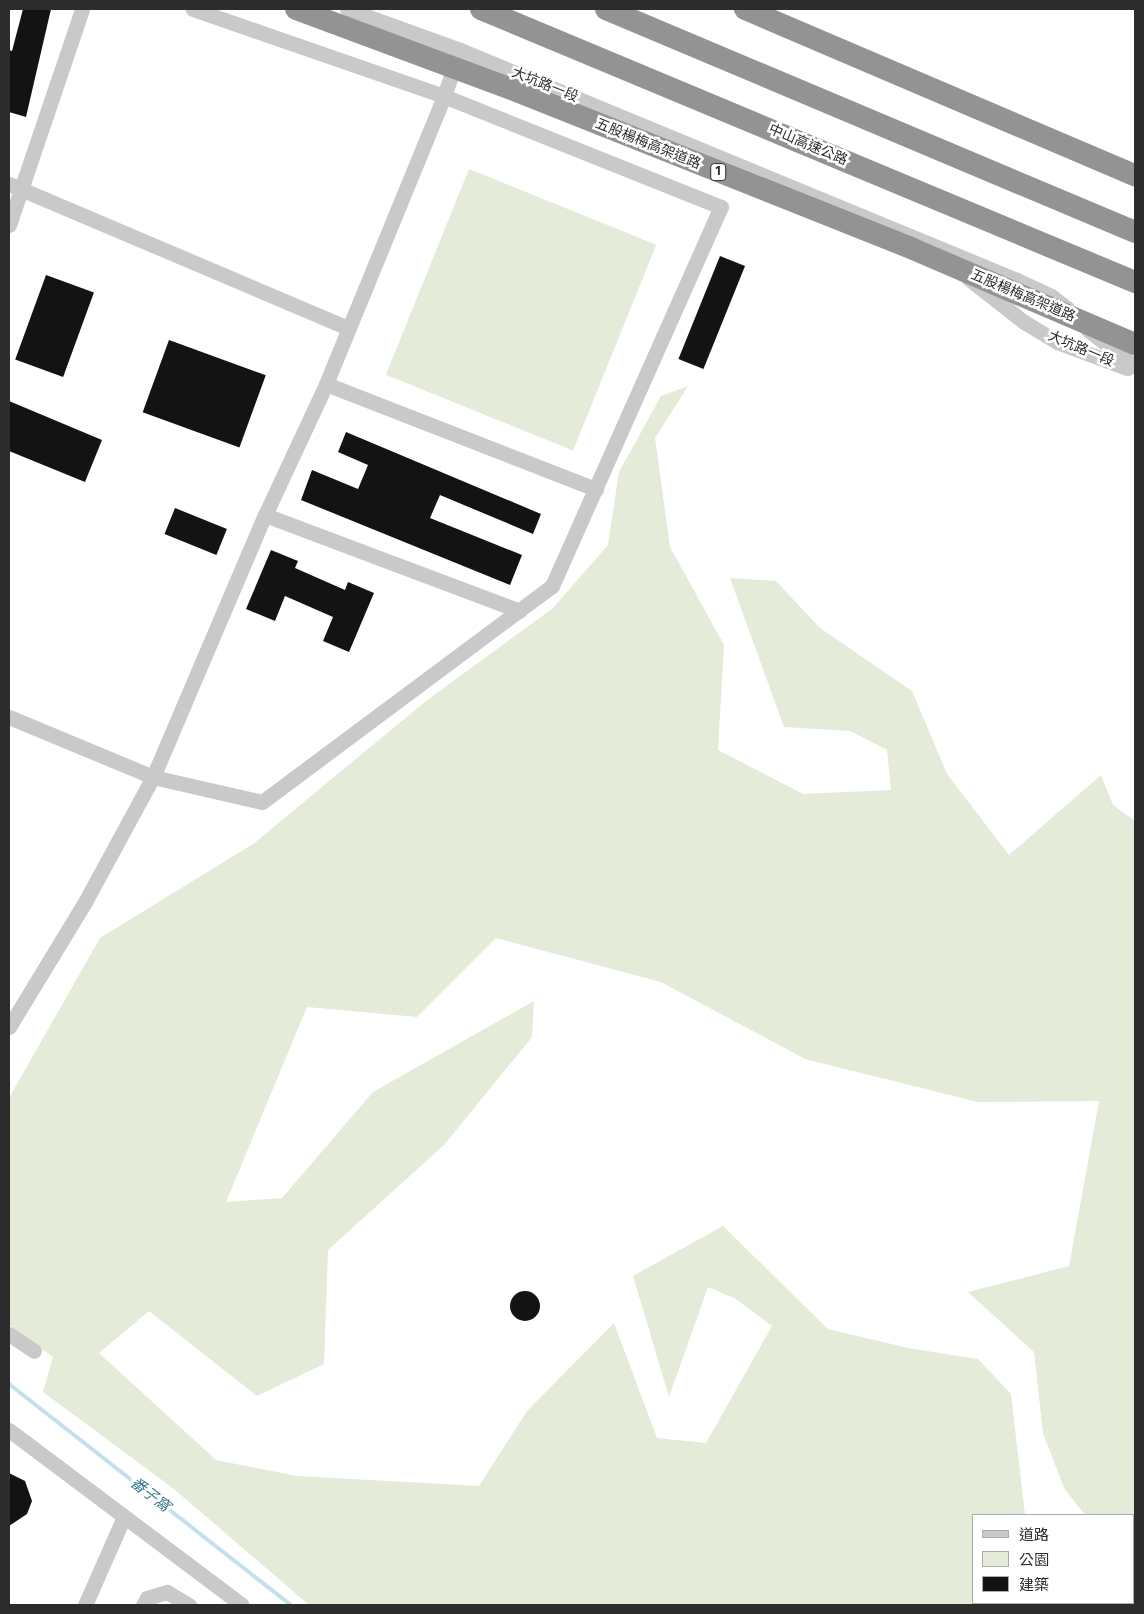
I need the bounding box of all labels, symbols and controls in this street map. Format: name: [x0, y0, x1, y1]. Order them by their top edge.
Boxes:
street label: 大坑路一段: [509, 64, 581, 106]
street label: 五股楊梅高架道路: [593, 115, 703, 173]
street label: 中山高速公路: [766, 121, 850, 169]
road number: 1: [709, 162, 727, 182]
street label: 五股楊梅高架道路: [968, 266, 1078, 326]
street label: 大坑路一段: [1046, 328, 1116, 370]
water label: 番子窩: [127, 1474, 173, 1516]
legend: [972, 1514, 1134, 1604]
text: 道路: [1019, 1526, 1049, 1544]
text: 公園: [1019, 1551, 1049, 1569]
text: 建築: [1019, 1576, 1049, 1594]

